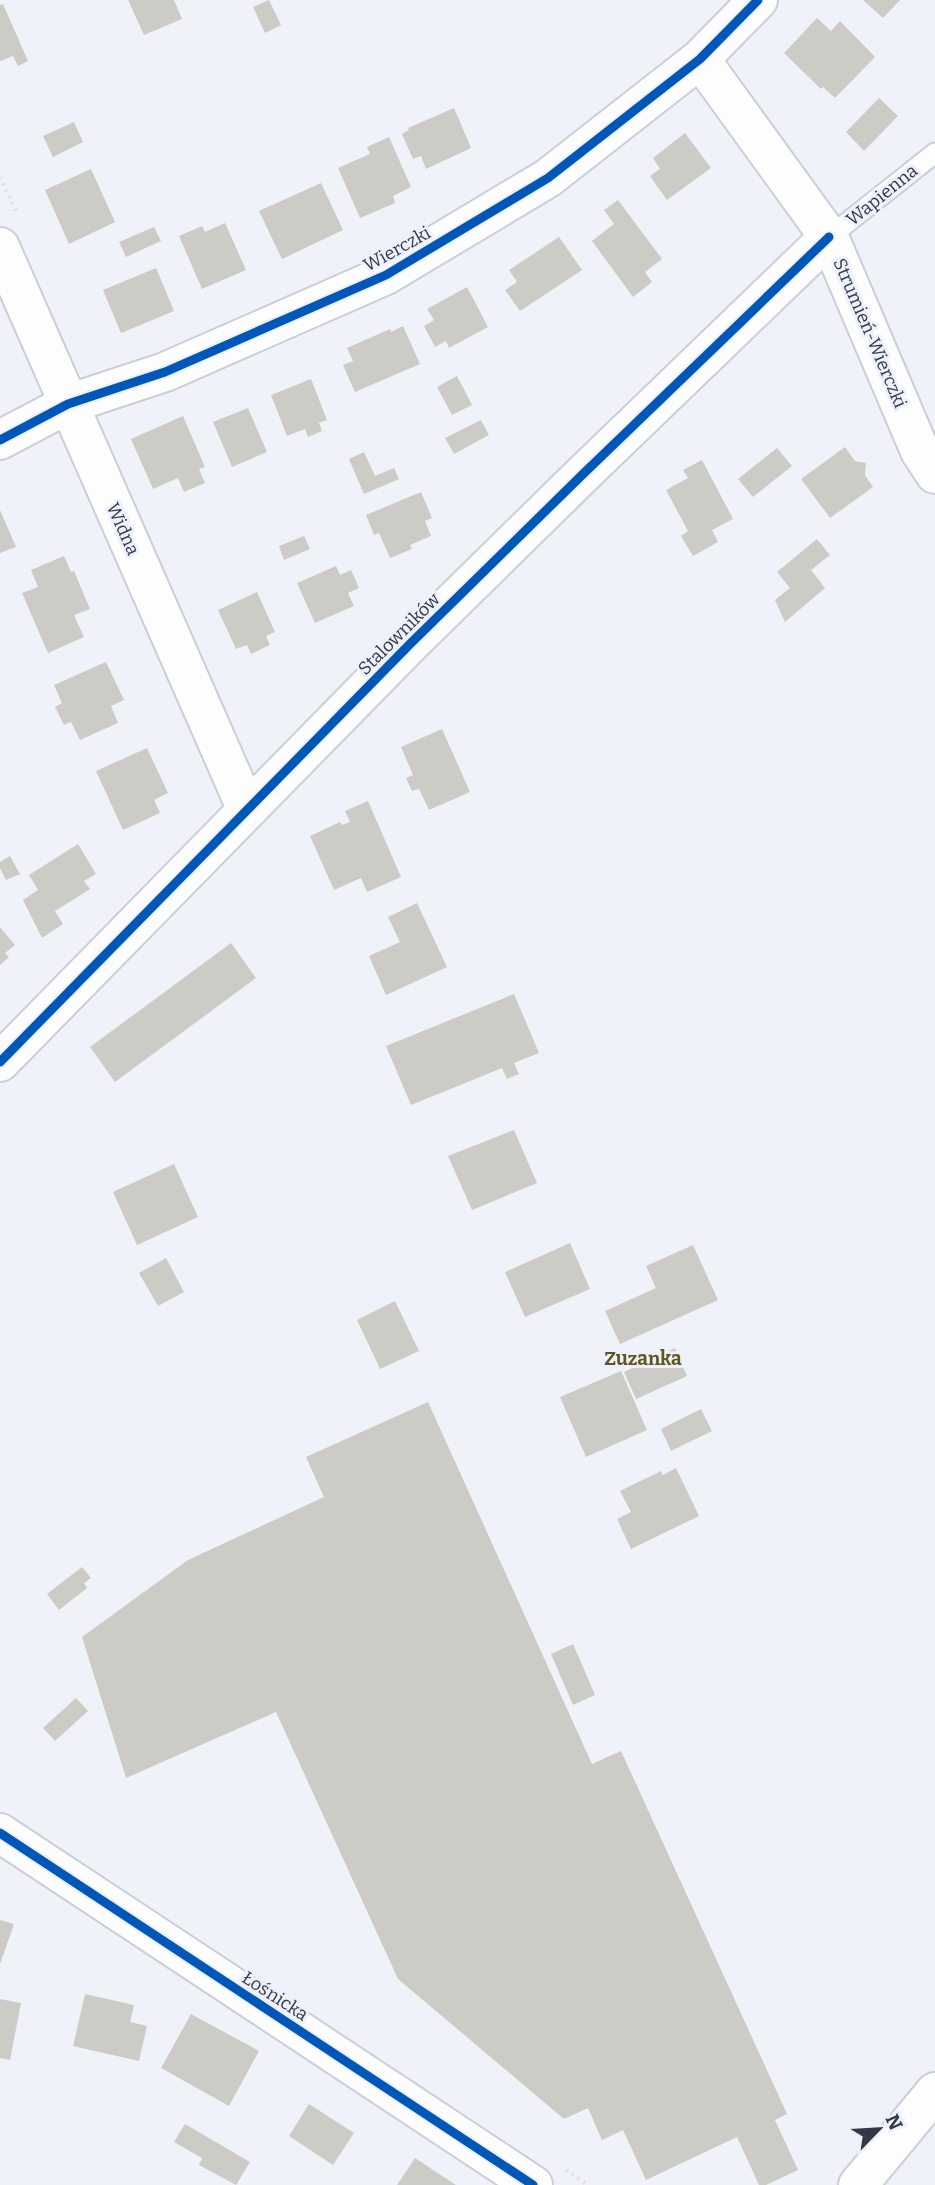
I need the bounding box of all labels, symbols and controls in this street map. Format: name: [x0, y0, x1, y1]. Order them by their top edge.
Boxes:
street label: Wapienna: [842, 160, 922, 230]
street label: Wierczki: [360, 222, 434, 276]
street label: Strumień-Wierczki: [829, 255, 911, 411]
street label: Widna: [102, 499, 144, 559]
street label: Stalowników: [353, 588, 445, 680]
district label: Zuzanka: [604, 1347, 682, 1370]
street label: Łośnicka: [238, 1967, 312, 2026]
north arrow: [844, 2094, 914, 2164]
text: N: [880, 2111, 908, 2134]

